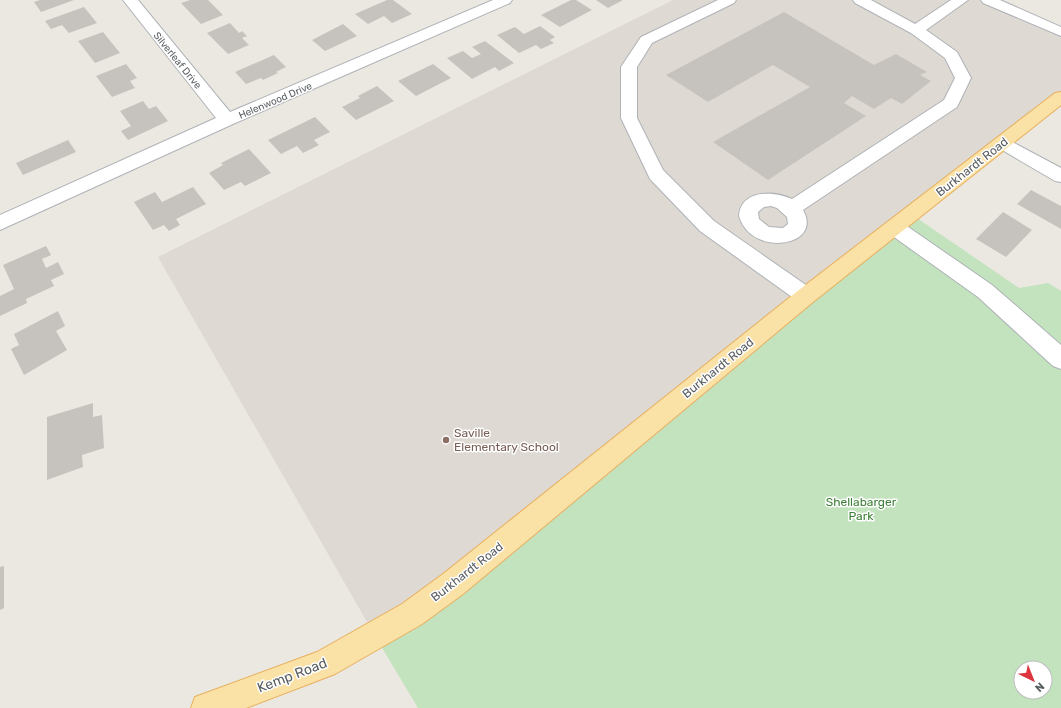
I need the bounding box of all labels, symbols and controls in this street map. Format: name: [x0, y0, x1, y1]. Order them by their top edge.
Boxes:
street label: Silverleaf Drive: [151, 30, 204, 92]
street label: Helenwood Drive: [237, 80, 314, 122]
street label: Burkhardt Road: [933, 135, 1011, 199]
street label: Burkhardt Road: [680, 335, 756, 401]
place label: Saville Elementary School: [454, 426, 559, 454]
marker: Saville Elementary School: [441, 435, 451, 445]
park label: Shellabarger Park: [826, 495, 897, 523]
street label: Burkhardt Road: [428, 540, 506, 604]
street label: Kemp Road: [255, 654, 329, 697]
north arrow: [1013, 660, 1053, 700]
text: N: [1032, 679, 1047, 694]

